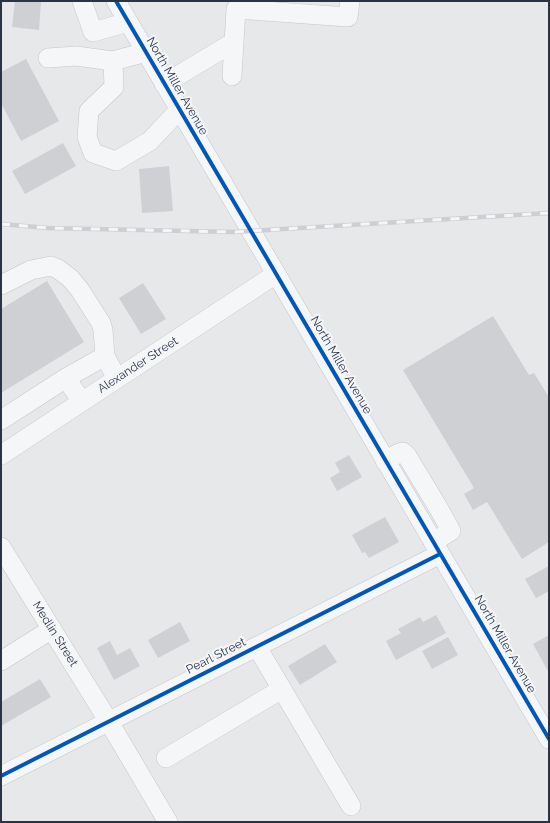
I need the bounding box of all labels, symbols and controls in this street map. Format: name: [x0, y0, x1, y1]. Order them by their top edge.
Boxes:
street label: North Miller Avenue: [143, 34, 211, 138]
street label: North Miller Avenue: [307, 313, 375, 417]
street label: Alexander Street: [95, 334, 181, 396]
street label: North Miller Avenue: [471, 592, 539, 696]
street label: Medlin Street: [29, 599, 81, 669]
street label: Pearl Street: [184, 635, 248, 677]

